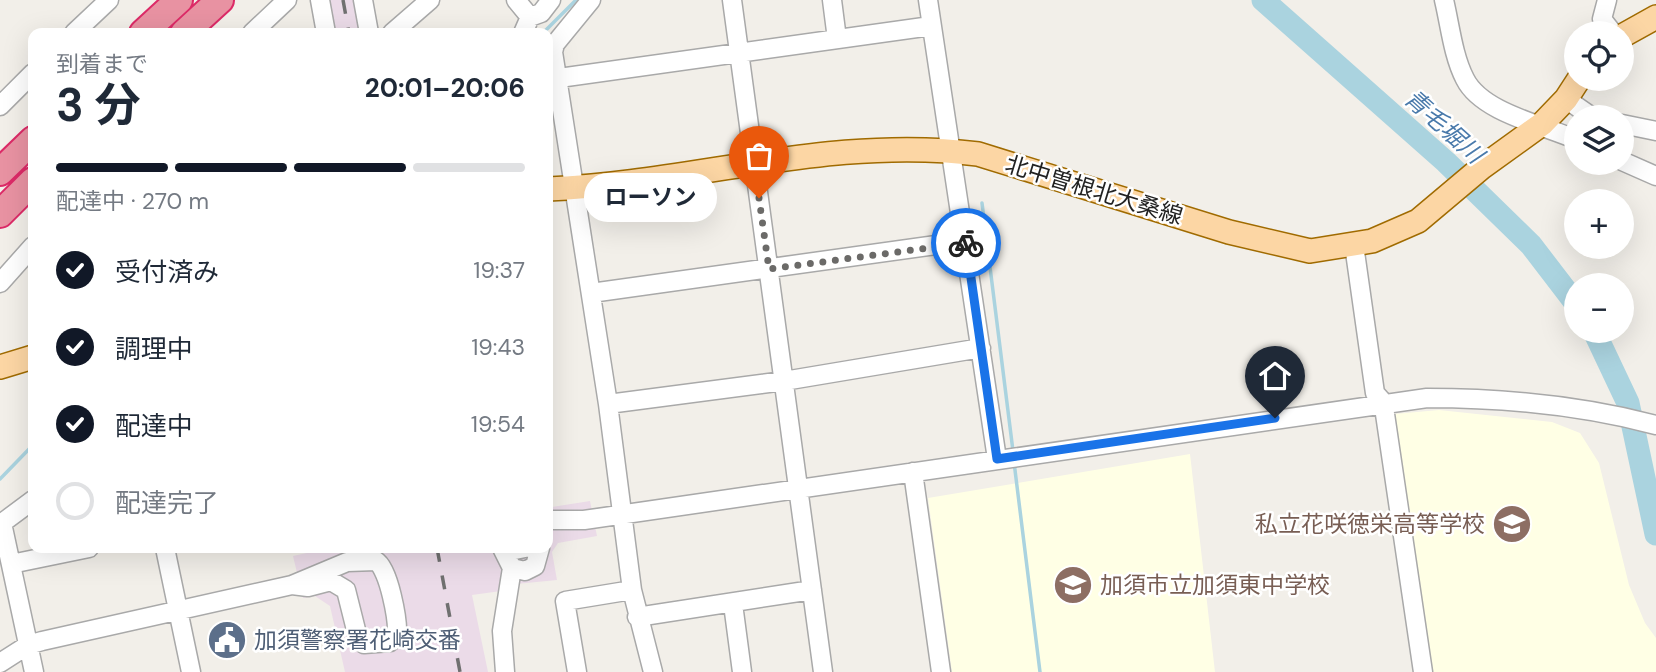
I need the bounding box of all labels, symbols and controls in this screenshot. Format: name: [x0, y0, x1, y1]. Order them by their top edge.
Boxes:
map controls: [1564, 21, 1634, 343]
button: locate: [1564, 21, 1634, 91]
text: 到着まで: [56, 49, 148, 79]
text: 20:01–20:06: [365, 71, 525, 105]
text: 3 分: [56, 75, 141, 135]
water label: 青毛堀川: [1398, 82, 1492, 172]
button: layers: [1564, 105, 1634, 175]
pin: [729, 126, 789, 198]
icon: bag: [740, 137, 778, 175]
street label: 北中曽根北大桑線: [1002, 149, 1186, 231]
callout: ローソン: [584, 174, 717, 222]
text: ローソン: [605, 182, 697, 212]
text: 配達中 · 270 m: [56, 186, 209, 216]
button: +: [1564, 189, 1634, 259]
courier: [931, 208, 1001, 278]
icon: bike: [947, 224, 985, 262]
icon: check: [56, 251, 94, 289]
text: 受付済み: [115, 255, 219, 289]
text: 19:37: [473, 255, 525, 285]
button: −: [1564, 273, 1634, 343]
icon: check: [56, 328, 94, 366]
text: 調理中: [115, 332, 193, 366]
text: 19:43: [471, 332, 525, 362]
pin: [1245, 346, 1305, 418]
icon: home: [1256, 357, 1294, 395]
icon: check: [56, 405, 94, 443]
text: 配達中: [115, 409, 193, 443]
text: 19:54: [471, 409, 525, 439]
text: 配達完了: [115, 486, 219, 520]
school or university icon: 私立花咲徳栄高等学校: [1491, 503, 1533, 545]
place label: 私立花咲徳栄高等学校: [1255, 509, 1485, 539]
school or university icon: 加須市立加須東中学校: [1052, 564, 1094, 606]
place label: 加須市立加須東中学校: [1100, 570, 1330, 600]
public building icon: 加須警察署花崎交番: [206, 619, 248, 661]
place label: 加須警察署花崎交番: [254, 625, 461, 655]

